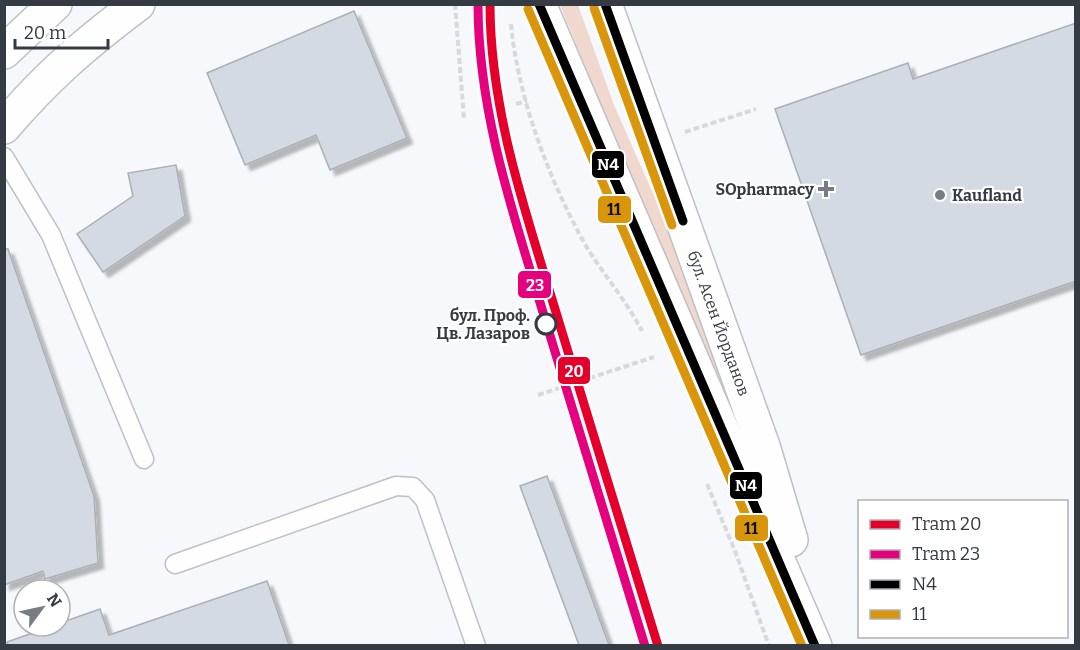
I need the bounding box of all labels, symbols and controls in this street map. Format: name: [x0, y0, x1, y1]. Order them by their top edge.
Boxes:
scale bar: [15, 12, 108, 50]
text: 20 m: [24, 22, 66, 44]
line badge: N4: [591, 150, 625, 179]
text: N4: [597, 155, 619, 174]
place label: SOpharmacy: [715, 180, 814, 199]
marker: SOpharmacy: [819, 182, 833, 196]
place label: Kaufland: [952, 186, 1022, 205]
marker: Kaufland: [933, 188, 947, 202]
line badge: 11: [597, 195, 632, 224]
text: 11: [607, 200, 621, 219]
street label: бул. Асен Йорданов: [683, 248, 755, 398]
line badge: 23: [517, 270, 552, 299]
text: 23: [526, 276, 544, 295]
place label: бул. Проф. Цв. Лазаров: [436, 306, 530, 343]
marker: бул. Проф. Цв. Лазаров: [535, 313, 557, 335]
line badge: 20: [557, 356, 591, 385]
text: 20: [564, 362, 584, 381]
line badge: N4: [729, 471, 763, 500]
text: N4: [735, 476, 757, 495]
legend: [858, 500, 1068, 638]
text: Tram 20: [912, 513, 981, 535]
line badge: 11: [734, 514, 769, 542]
text: 11: [744, 519, 758, 538]
text: Tram 23: [912, 543, 980, 565]
text: N4: [912, 573, 937, 595]
north arrow: [12, 578, 72, 638]
text: N: [43, 590, 65, 610]
text: 11: [912, 603, 927, 625]

